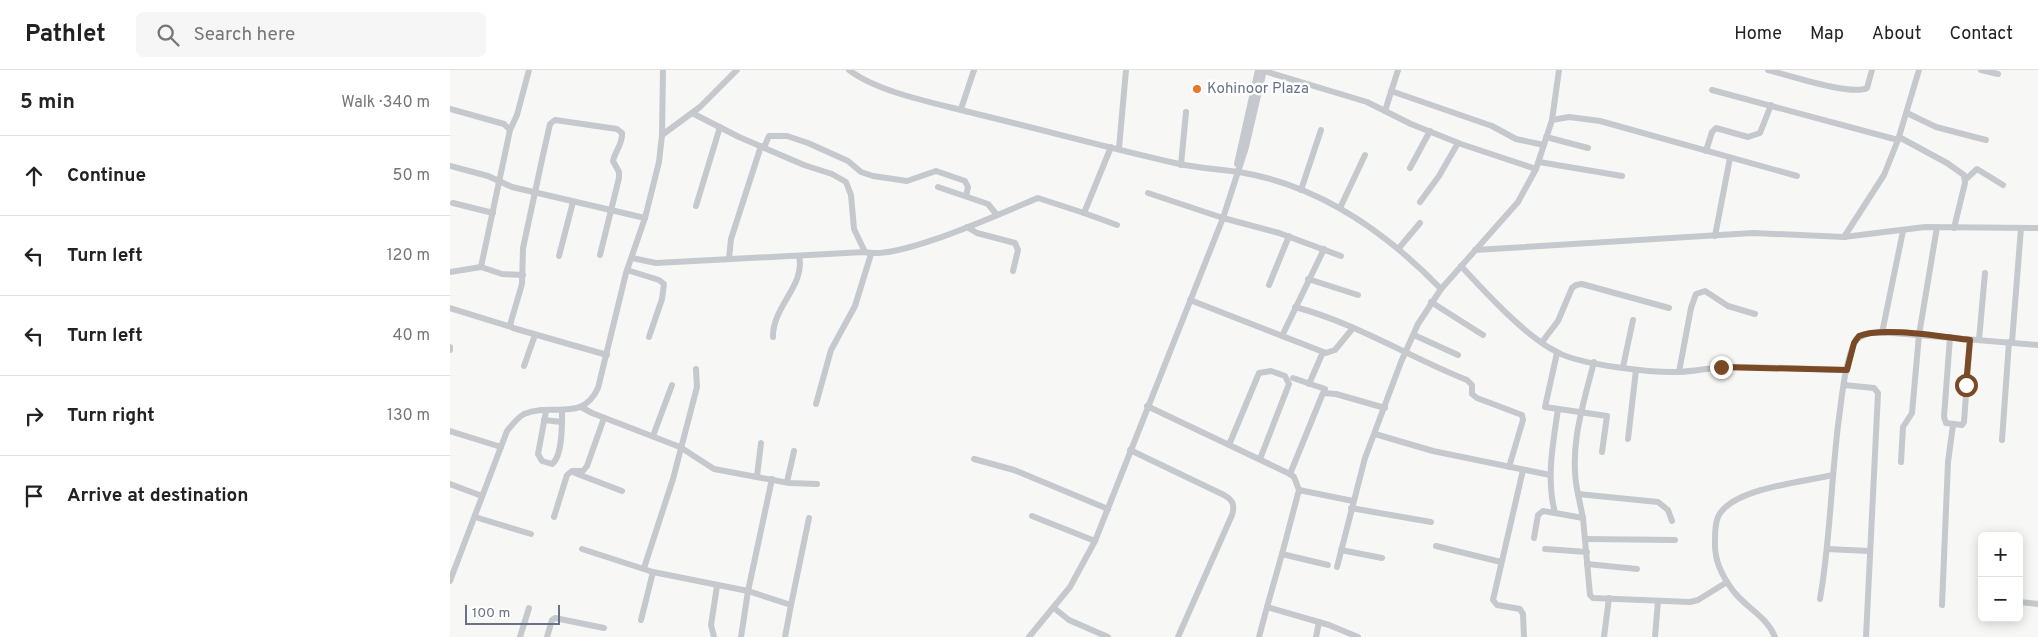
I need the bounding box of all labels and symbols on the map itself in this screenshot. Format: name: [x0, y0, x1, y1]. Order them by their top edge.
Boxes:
place label: Kohinoor Plaza: [1207, 80, 1309, 99]
marker: Kohinoor Plaza: [1191, 83, 1203, 95]
route end: [1710, 356, 1733, 379]
route start: [1955, 374, 1978, 397]
scale bar: [465, 602, 560, 625]

